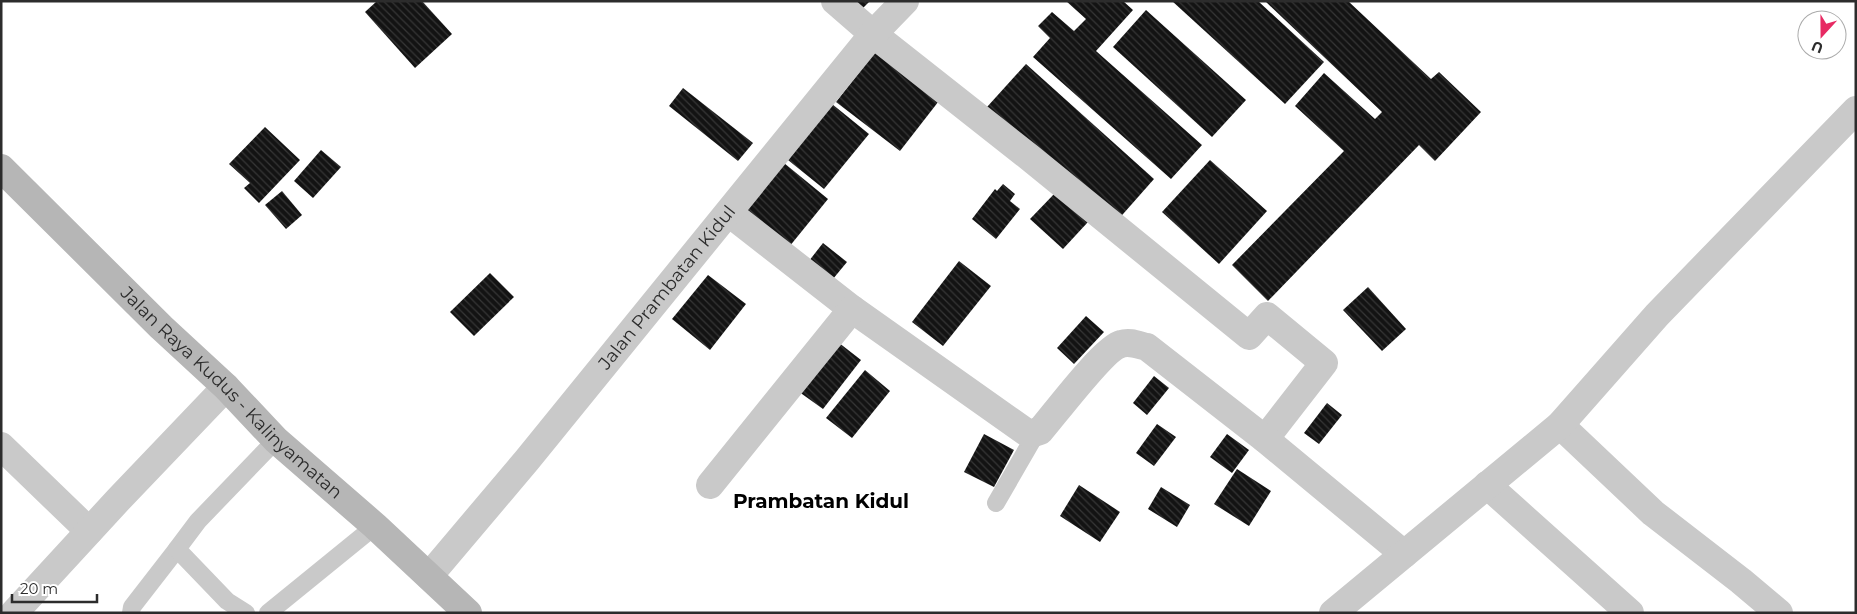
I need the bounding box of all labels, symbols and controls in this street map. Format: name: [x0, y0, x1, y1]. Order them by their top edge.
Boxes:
north arrow: [1797, 10, 1847, 60]
text: U: [1809, 37, 1826, 58]
street label: Jalan Prambatan Kidul: [593, 201, 740, 375]
street label: Jalan Raya Kudus - Kalinyamatan: [115, 281, 347, 504]
district label: Prambatan Kidul: [733, 489, 909, 513]
scale bar: [12, 572, 98, 604]
text: 20 m: [20, 579, 58, 598]

